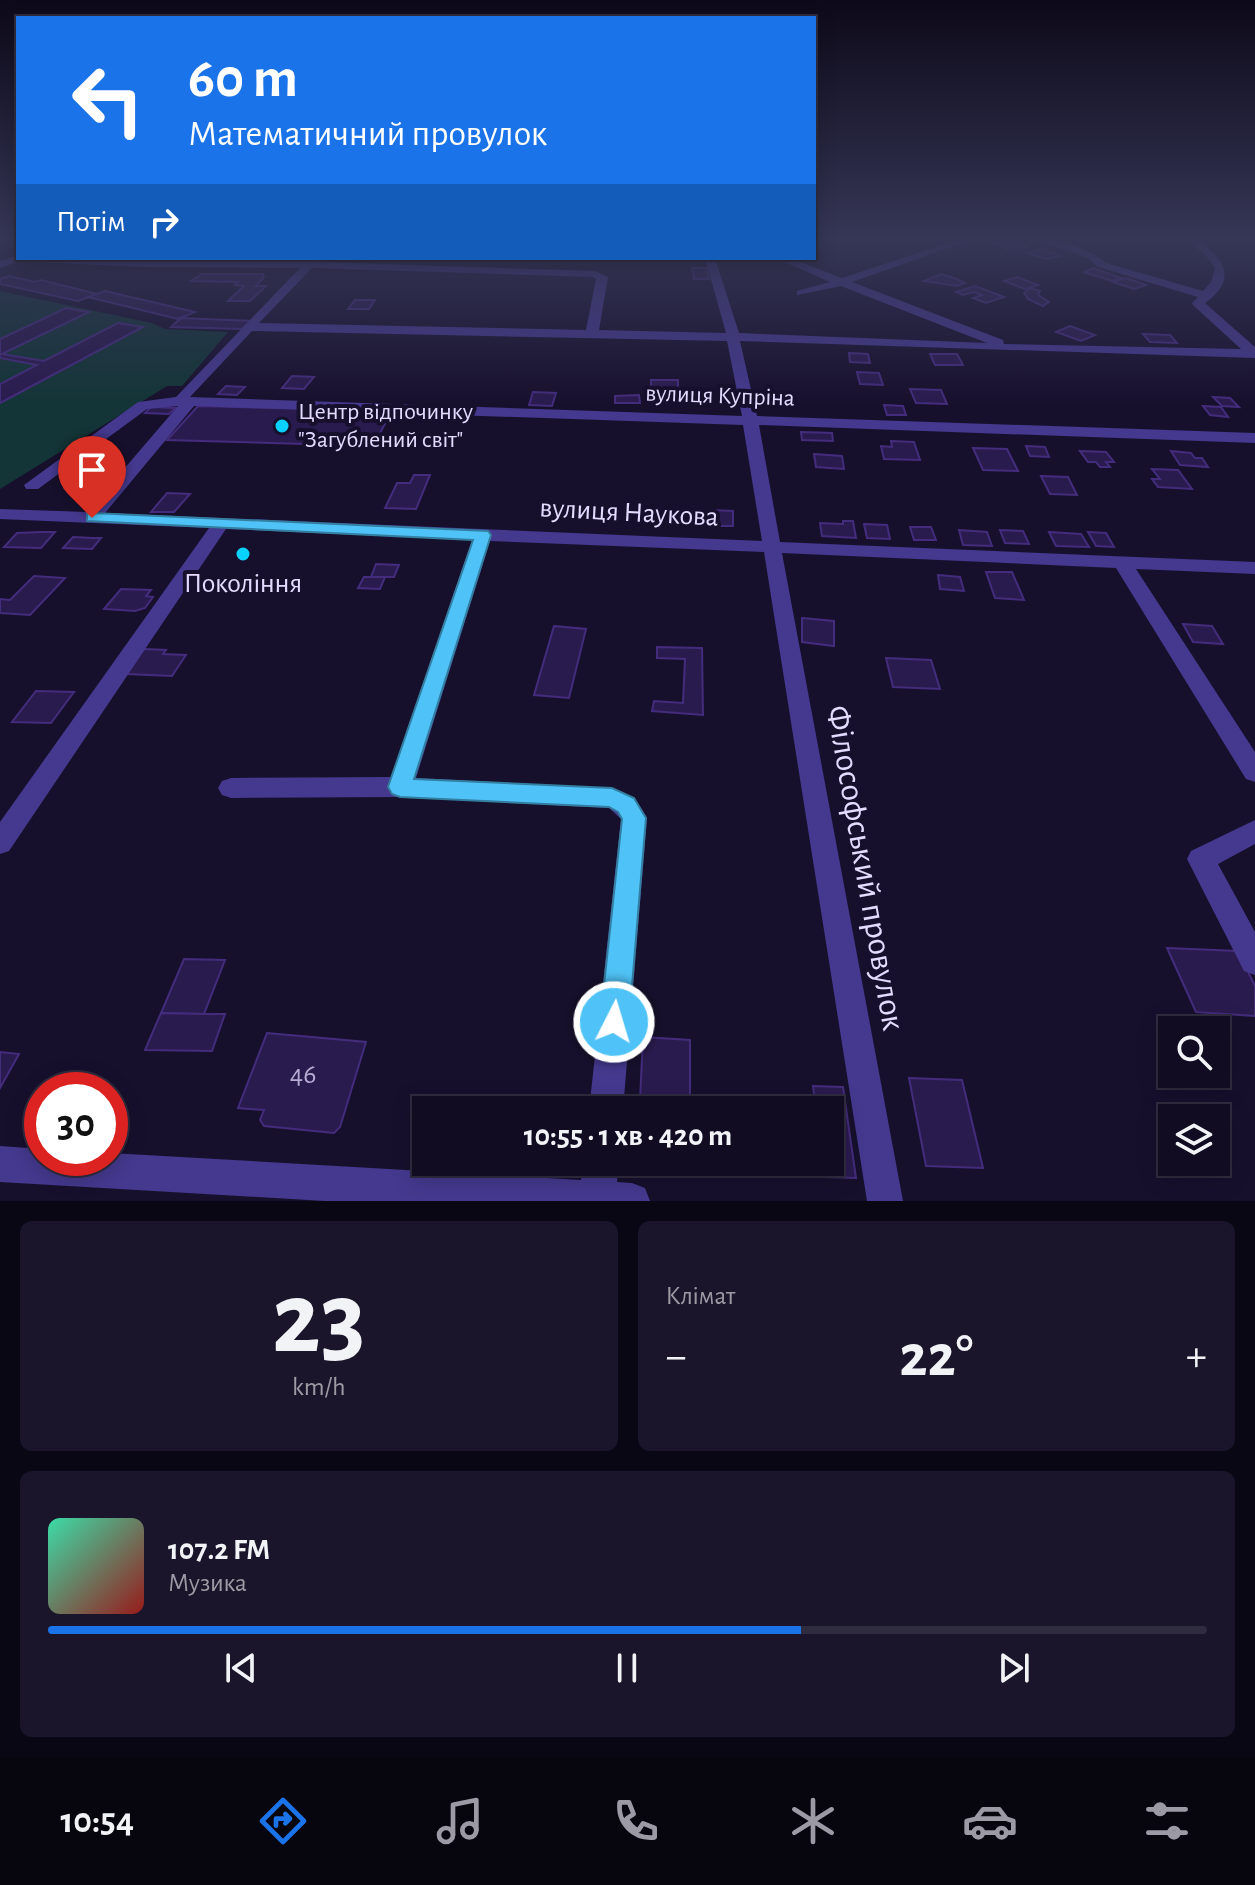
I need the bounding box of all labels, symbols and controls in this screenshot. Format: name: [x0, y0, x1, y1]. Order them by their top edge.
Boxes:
icon: left: [56, 48, 160, 152]
text: 60 m: [188, 51, 298, 107]
text: Математичний провулок: [188, 116, 547, 152]
icon: right: [142, 200, 186, 244]
text: Потім: [56, 207, 126, 237]
street label: вулиця Купріна: [645, 381, 795, 411]
place label: Центр відпочинку "Загублений світ": [298, 400, 474, 452]
marker: Центр відпочинку "Загублений світ": [273, 417, 291, 435]
pin: [58, 436, 126, 518]
icon: arrive: [70, 448, 114, 492]
street label: вулиця Наукова: [539, 494, 720, 532]
marker: Покоління: [234, 545, 252, 563]
place label: Покоління: [184, 570, 302, 598]
street label: Філософський провулок: [820, 703, 910, 1034]
position arrow: [572, 980, 656, 1064]
map controls: [1158, 1016, 1230, 1176]
button: search: [1158, 1016, 1230, 1088]
house number: 46: [290, 1061, 316, 1089]
speed limit sign: 30: [24, 1072, 128, 1176]
button: layers: [1158, 1104, 1230, 1176]
text: 10:55 · 1 хв · 420 m: [524, 1121, 732, 1151]
text: 23: [272, 1268, 366, 1372]
text: Клімат: [666, 1283, 735, 1309]
text: 22°: [899, 1327, 973, 1387]
text: −: [666, 1335, 687, 1379]
text: +: [1186, 1335, 1207, 1379]
text: km/h: [292, 1374, 346, 1400]
text: 107.2 FM: [168, 1535, 270, 1565]
text: Музика: [168, 1570, 247, 1596]
icon: previous: [219, 1646, 263, 1690]
icon: pause: [605, 1646, 649, 1690]
icon: next: [992, 1646, 1036, 1690]
icon: directions: [255, 1793, 311, 1849]
icon: music: [432, 1793, 488, 1849]
icon: phone: [608, 1793, 664, 1849]
icon: climate: [785, 1793, 841, 1849]
icon: car: [962, 1793, 1018, 1849]
icon: filters: [1139, 1793, 1195, 1849]
text: 10:54: [60, 1803, 134, 1839]

